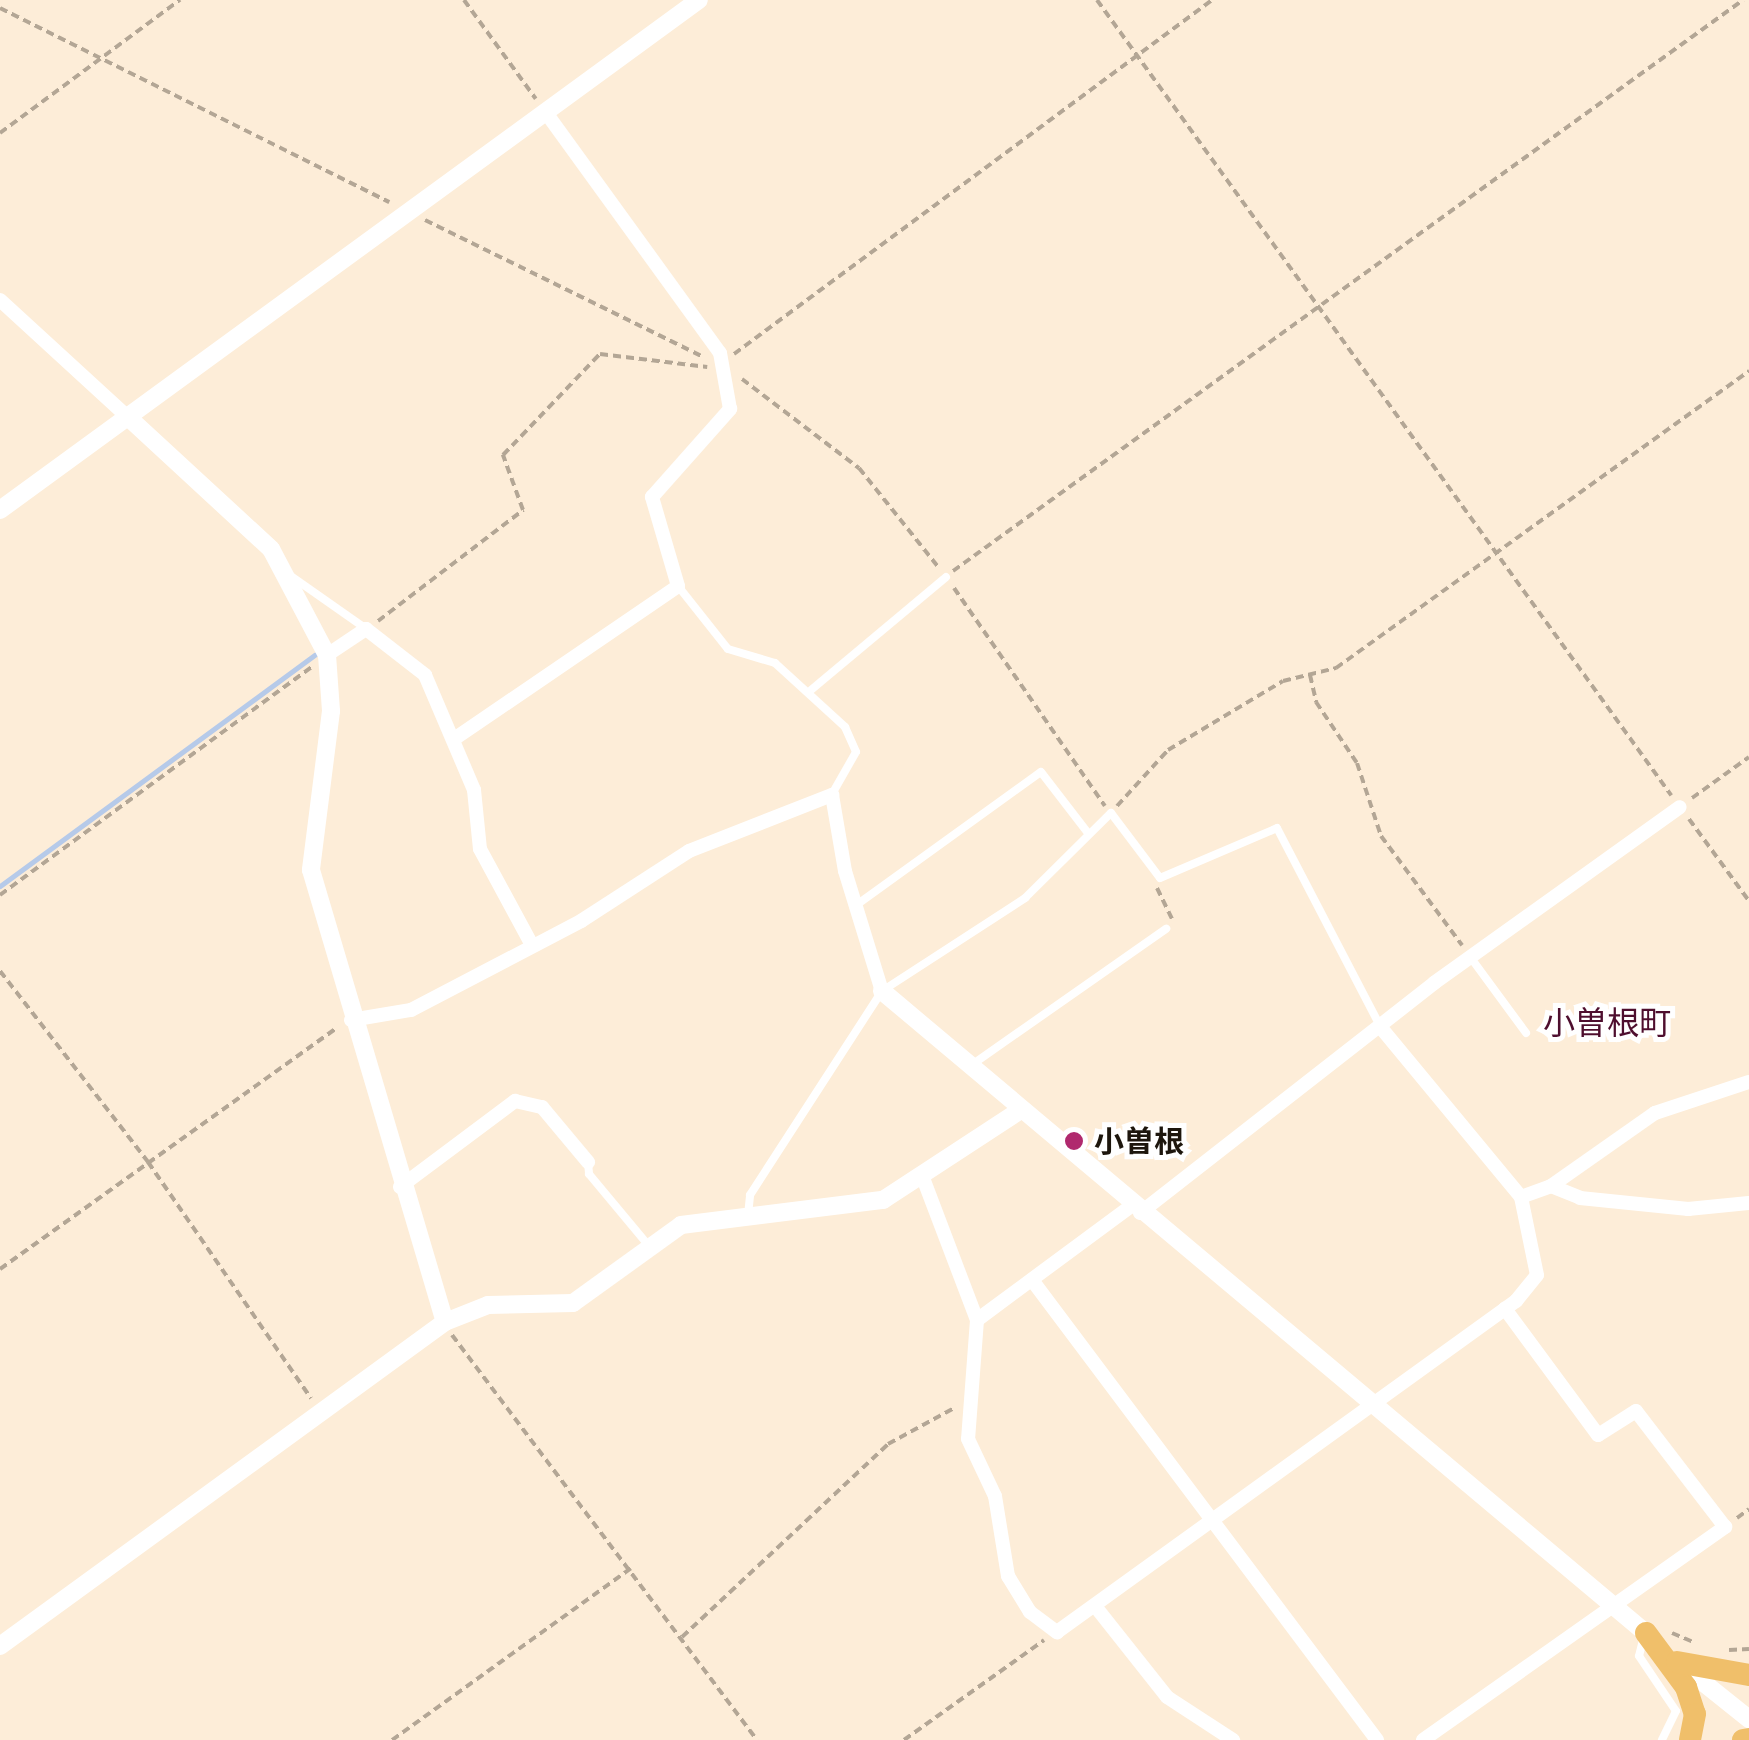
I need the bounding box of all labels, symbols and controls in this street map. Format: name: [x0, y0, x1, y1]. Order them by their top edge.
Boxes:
district label: 小曽根町: [1543, 1003, 1671, 1041]
place label: 小曽根: [1094, 1123, 1184, 1159]
marker: 小曽根: [1063, 1130, 1085, 1152]

